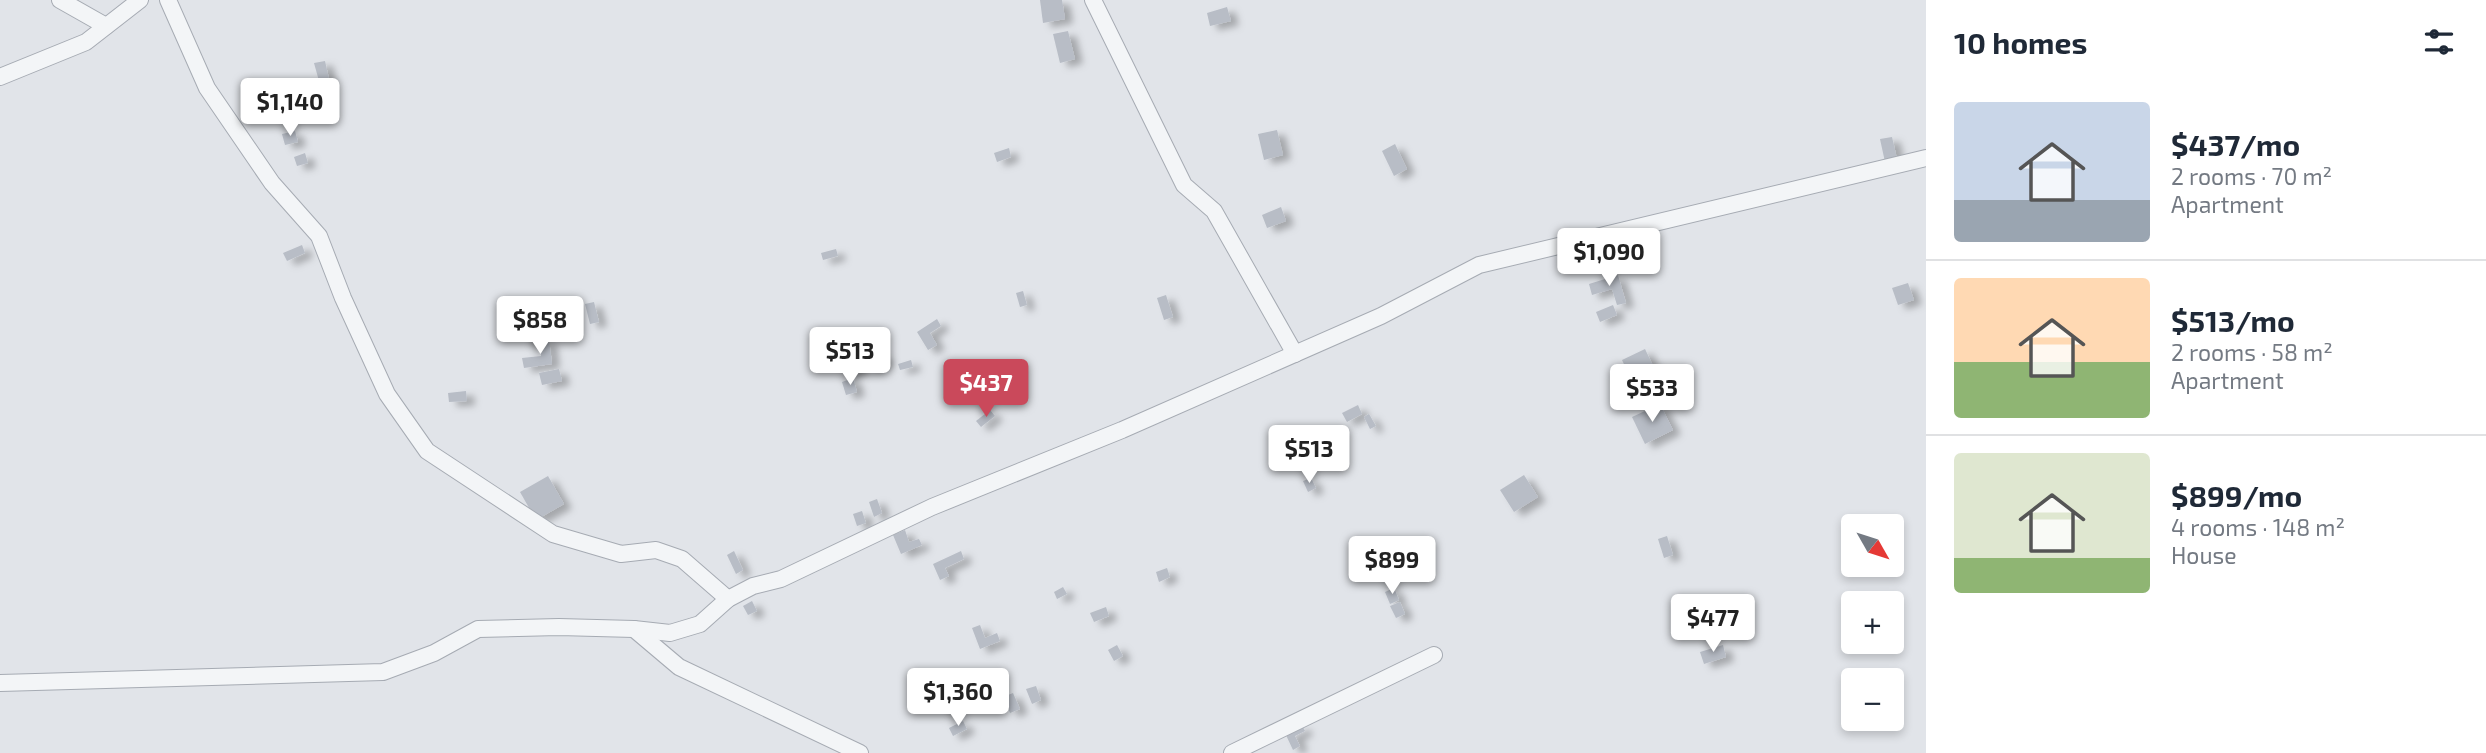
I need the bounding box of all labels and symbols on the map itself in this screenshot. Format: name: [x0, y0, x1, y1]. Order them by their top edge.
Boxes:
pin: $1,140: [233, 78, 347, 138]
pin: $1,090: [1552, 229, 1666, 288]
pin: $858: [499, 296, 581, 356]
pin: $513: [809, 328, 891, 387]
pin: $437: [945, 360, 1027, 419]
pin: $533: [1611, 364, 1693, 424]
pin: $513: [1268, 426, 1350, 485]
north arrow: [1841, 514, 1904, 578]
pin: $899: [1351, 536, 1433, 596]
pin: $477: [1672, 594, 1754, 654]
pin: $1,360: [901, 668, 1015, 728]

